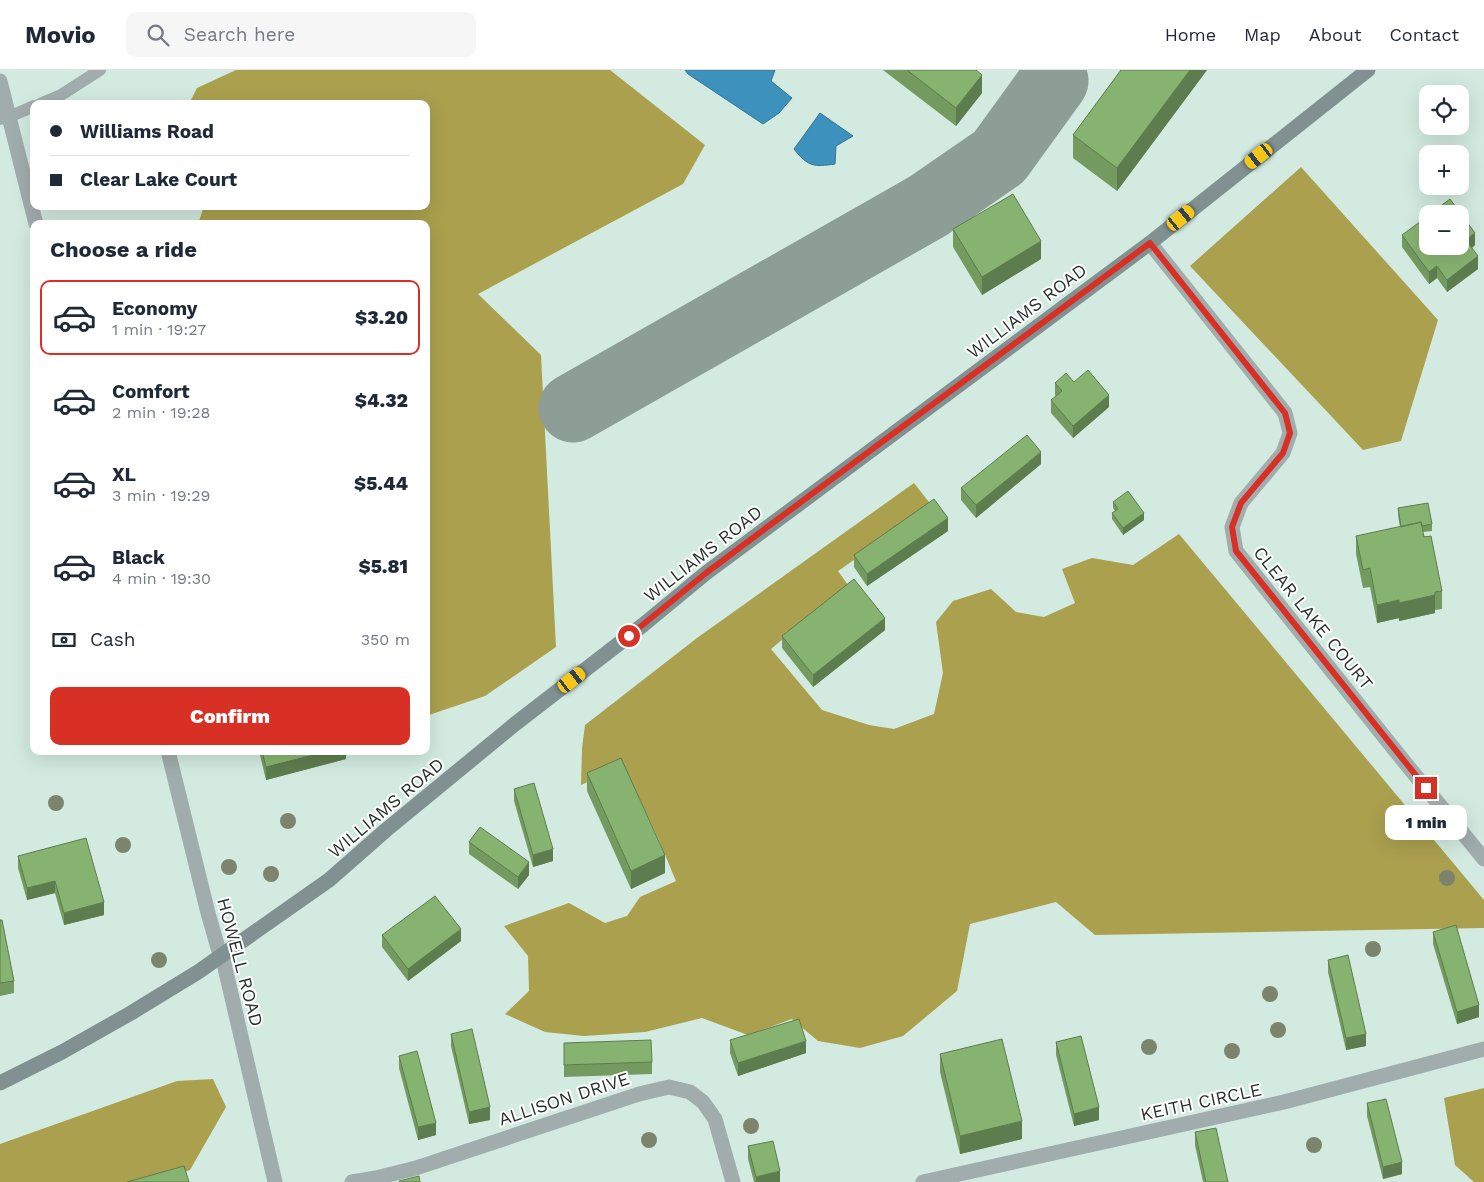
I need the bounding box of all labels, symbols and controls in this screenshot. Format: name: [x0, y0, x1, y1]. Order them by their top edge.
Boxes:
search box: [126, 12, 476, 57]
text: Movio: [25, 21, 96, 49]
icon: search: [144, 21, 172, 49]
text: Search here: [184, 23, 295, 46]
text: Home: [1165, 24, 1216, 45]
text: Map: [1244, 24, 1281, 45]
text: About: [1309, 24, 1361, 45]
text: Contact: [1389, 24, 1459, 45]
map controls: [1419, 85, 1469, 255]
button: locate: [1419, 85, 1469, 135]
text: Williams Road: [80, 120, 214, 143]
car: [1242, 141, 1275, 171]
button: +: [1419, 145, 1469, 195]
text: Clear Lake Court: [80, 168, 237, 191]
car: [1164, 203, 1197, 233]
button: −: [1419, 205, 1469, 255]
text: Choose a ride: [50, 237, 197, 262]
street label: WILLIAMS ROAD: [963, 259, 1091, 362]
icon: car: [52, 295, 97, 340]
text: Economy: [112, 297, 197, 320]
text: $3.20: [355, 306, 408, 329]
text: 1 min · 19:27: [112, 320, 206, 339]
icon: car: [52, 378, 97, 423]
text: Comfort: [112, 380, 190, 403]
text: $4.32: [355, 389, 408, 412]
text: 2 min · 19:28: [112, 403, 210, 422]
icon: car: [52, 461, 97, 506]
text: XL: [112, 463, 136, 486]
text: $5.44: [354, 472, 408, 495]
text: 3 min · 19:29: [112, 486, 210, 505]
street label: WILLIAMS ROAD: [639, 501, 766, 606]
street label: CLEAR LAKE COURT: [1249, 542, 1378, 693]
icon: car: [52, 544, 97, 589]
text: Black: [112, 546, 165, 569]
text: $5.81: [358, 555, 408, 578]
text: 4 min · 19:30: [112, 569, 211, 588]
route start: [618, 625, 640, 647]
icon: cash: [50, 626, 78, 654]
text: Cash: [90, 628, 136, 651]
text: 350 m: [361, 630, 410, 649]
car: [555, 665, 588, 695]
button: Confirm: [50, 687, 410, 745]
street label: WILLIAMS ROAD: [324, 753, 448, 862]
route end: [1415, 777, 1437, 799]
callout: 1 min: [1385, 806, 1467, 840]
text: 1 min: [1405, 813, 1447, 832]
street label: HOWELL ROAD: [213, 895, 268, 1028]
street label: ALLISON DRIVE: [496, 1067, 632, 1130]
street label: KEITH CIRCLE: [1139, 1078, 1263, 1125]

